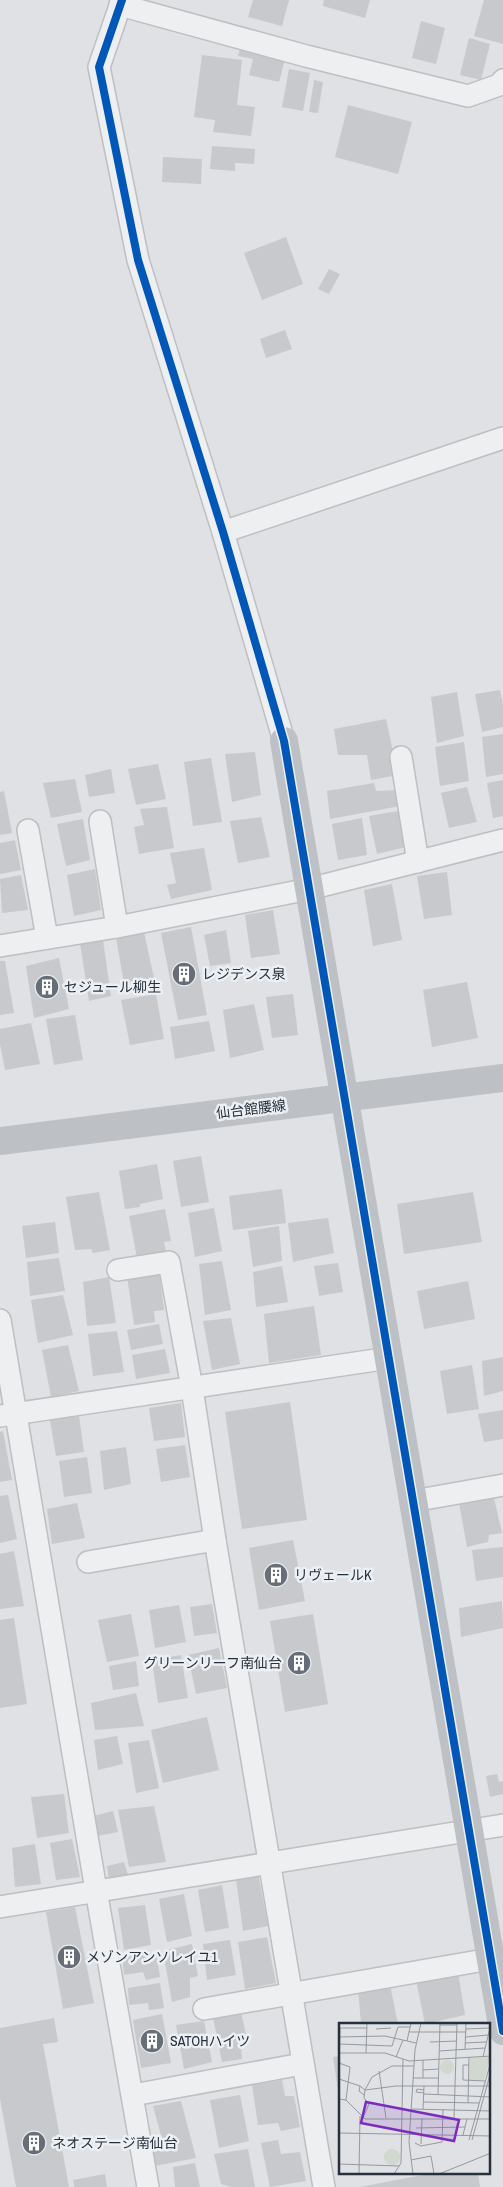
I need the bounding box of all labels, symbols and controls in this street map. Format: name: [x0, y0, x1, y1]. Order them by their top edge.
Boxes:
building icon: レジデンス泉: [171, 961, 197, 987]
place label: レジデンス泉: [202, 965, 286, 983]
building icon: セジュール柳生: [34, 974, 60, 1000]
place label: セジュール柳生: [64, 978, 161, 996]
street label: 仙台館腰線: [215, 1096, 287, 1122]
building icon: リヴェールK: [263, 1562, 289, 1588]
place label: リヴェールK: [294, 1566, 372, 1584]
building icon: グリーンリーフ南仙台: [286, 1650, 312, 1676]
place label: グリーンリーフ南仙台: [144, 1654, 282, 1672]
building icon: メゾンアンソレイユ1: [56, 1944, 82, 1970]
place label: メゾンアンソレイユ1: [86, 1948, 218, 1966]
inset map: [339, 2023, 490, 2174]
building icon: SATOHハイツ: [139, 2028, 165, 2054]
place label: SATOHハイツ: [170, 2032, 250, 2050]
building icon: ネオステージ南仙台: [21, 2130, 47, 2156]
place label: ネオステージ南仙台: [52, 2134, 178, 2152]

